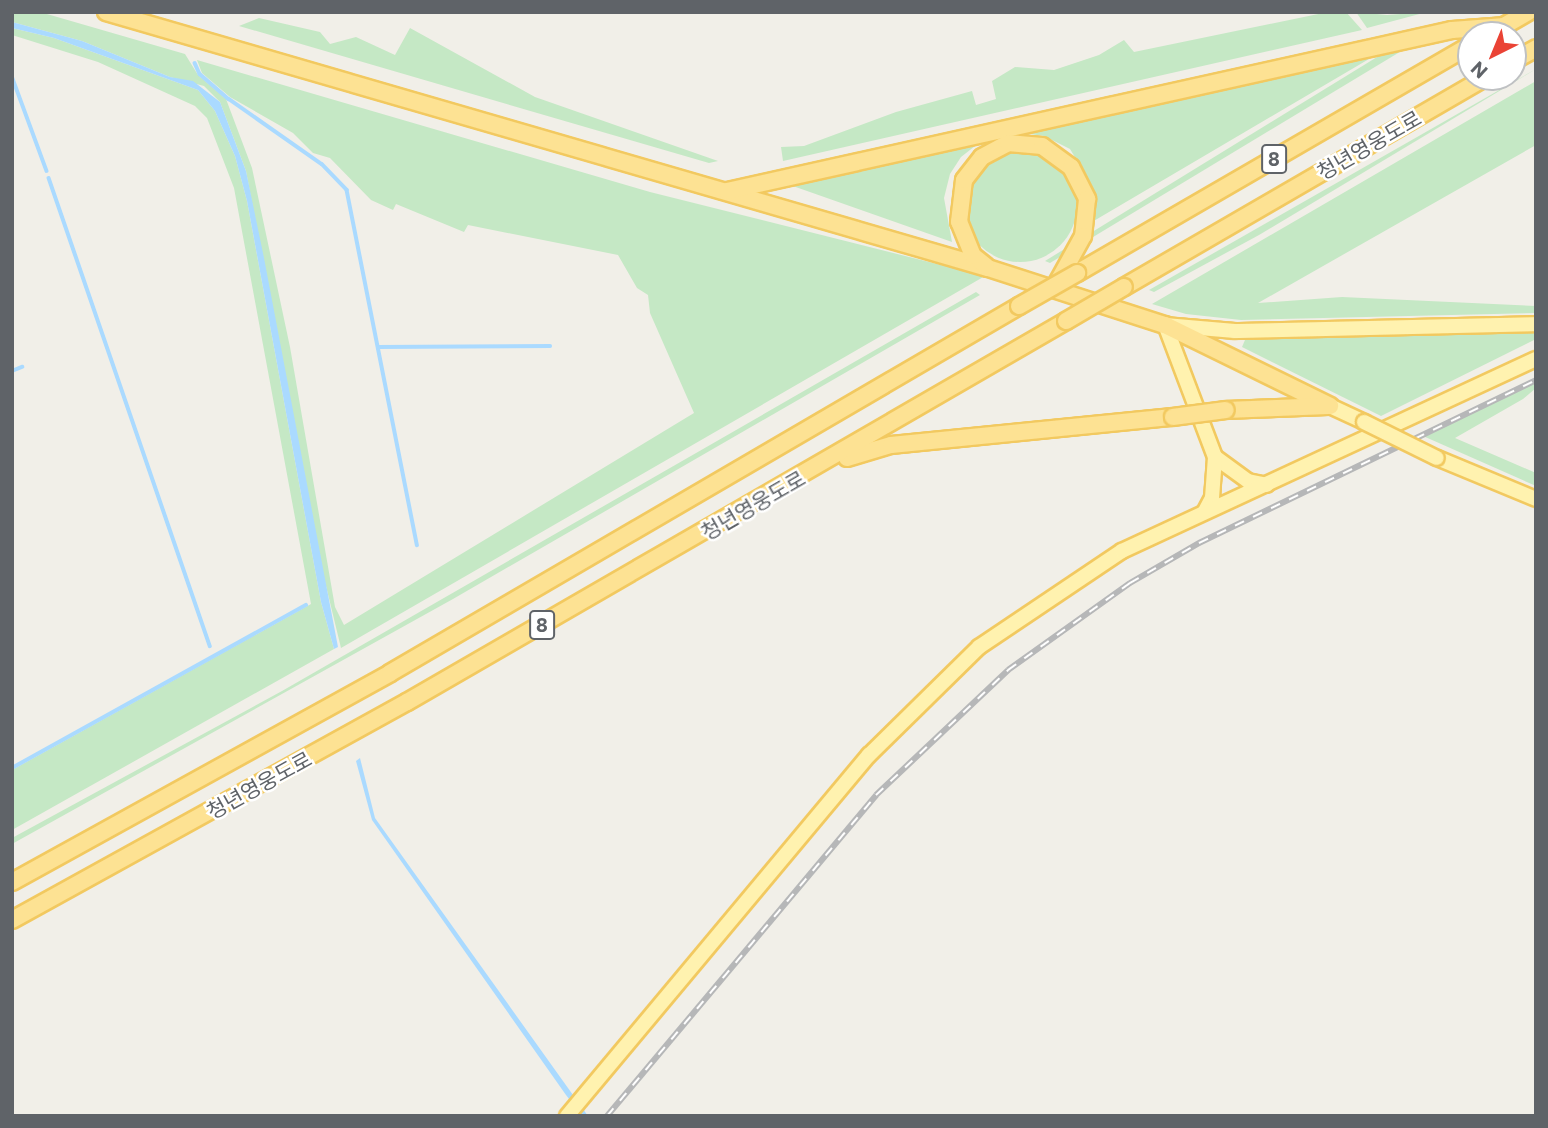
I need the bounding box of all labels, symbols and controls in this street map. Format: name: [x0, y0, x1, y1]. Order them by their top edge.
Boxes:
north arrow: [1457, 21, 1527, 91]
text: N: [1466, 57, 1492, 84]
street label: 청년영웅도로: [1313, 105, 1425, 185]
road number: 8: [1260, 144, 1288, 174]
street label: 청년영웅도로: [697, 465, 809, 545]
road number: 8: [528, 610, 556, 640]
street label: 청년영웅도로: [202, 746, 316, 824]

